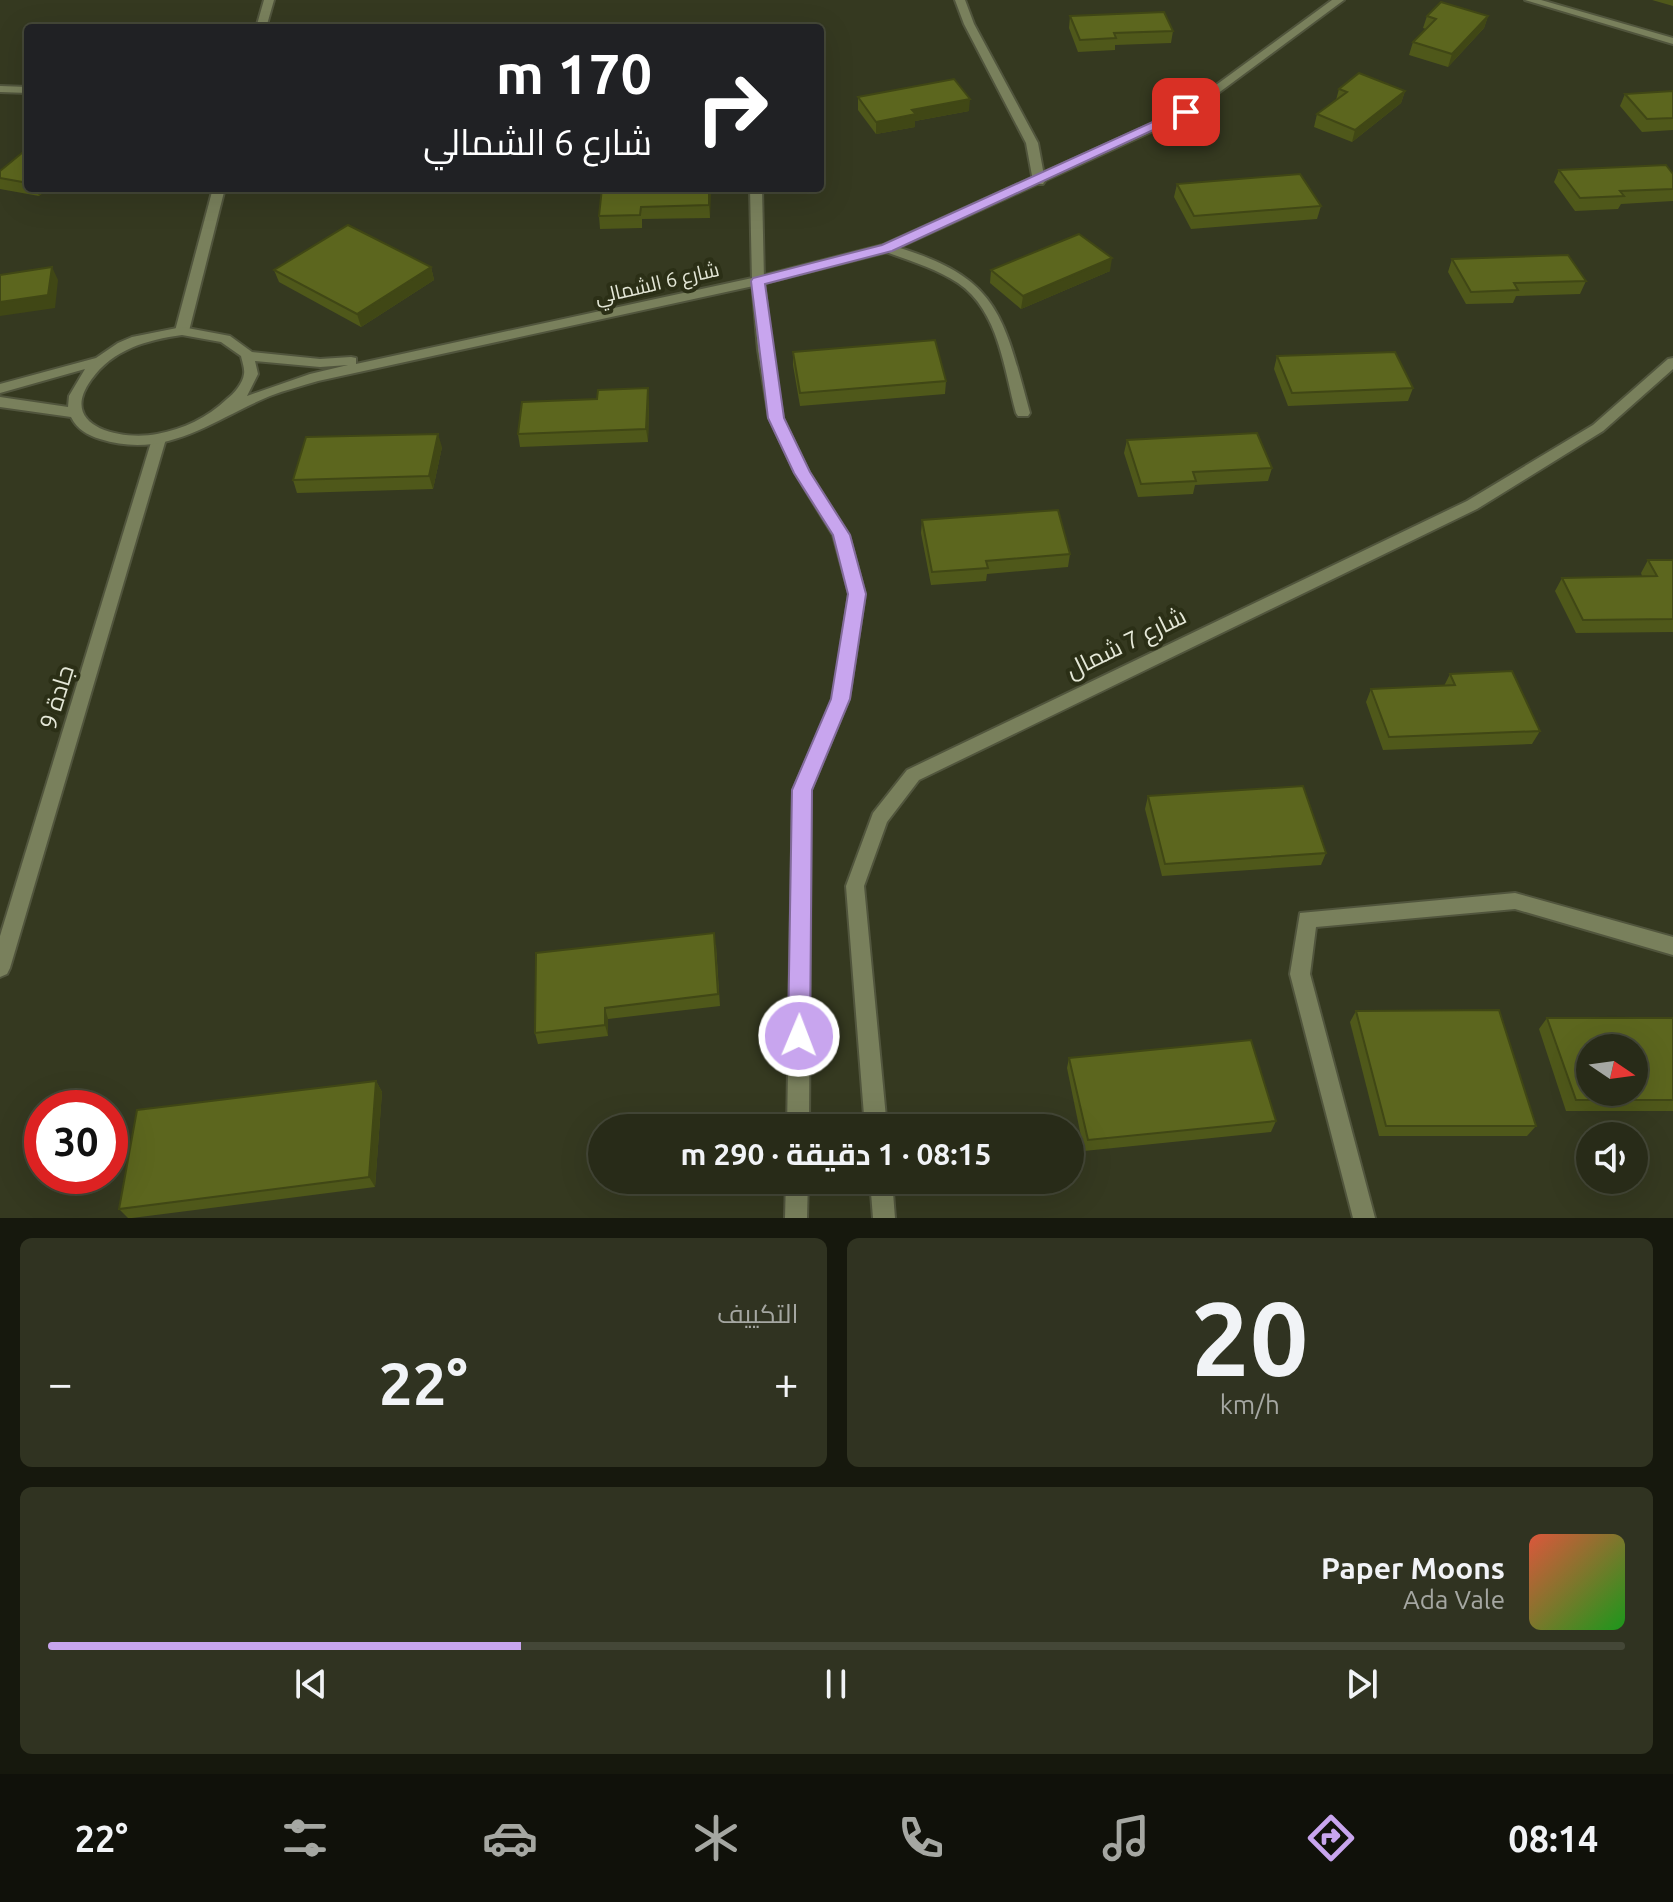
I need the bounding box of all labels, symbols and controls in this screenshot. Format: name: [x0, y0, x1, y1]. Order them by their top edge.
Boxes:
text: 170 m: [496, 42, 652, 105]
icon: right: [680, 56, 784, 160]
pin: [1152, 78, 1220, 146]
icon: arrive: [1164, 90, 1208, 134]
text: شارع 6 الشمالي: [423, 121, 652, 162]
street label: شارع 6 الشمالي: [592, 257, 723, 313]
street label: شارع 7 شمال: [1061, 602, 1191, 686]
street label: جادة 9: [34, 662, 79, 732]
position arrow: [757, 994, 841, 1078]
north arrow: [1576, 1034, 1648, 1106]
map controls: [1576, 1034, 1648, 1194]
speed limit sign: 30: [24, 1090, 128, 1194]
button: sound: [1576, 1122, 1648, 1194]
text: 08:15 · 1 دقيقة · 290 m: [681, 1137, 991, 1171]
text: 20: [1191, 1279, 1308, 1396]
text: التكييف: [717, 1299, 799, 1328]
text: 22°: [379, 1349, 468, 1416]
text: −: [48, 1358, 73, 1407]
text: +: [774, 1358, 799, 1407]
text: km/h: [1220, 1390, 1280, 1419]
text: Paper Moons: [1321, 1551, 1505, 1585]
text: Ada Vale: [1403, 1585, 1505, 1614]
icon: previous: [289, 1662, 333, 1706]
icon: pause: [814, 1662, 858, 1706]
icon: next: [1340, 1662, 1384, 1706]
icon: filters: [277, 1810, 333, 1866]
icon: car: [482, 1810, 538, 1866]
icon: climate: [688, 1810, 744, 1866]
icon: phone: [893, 1810, 949, 1866]
icon: music: [1098, 1810, 1154, 1866]
icon: directions: [1303, 1810, 1359, 1866]
text: 22°: [75, 1818, 128, 1859]
text: 08:14: [1508, 1818, 1598, 1859]

